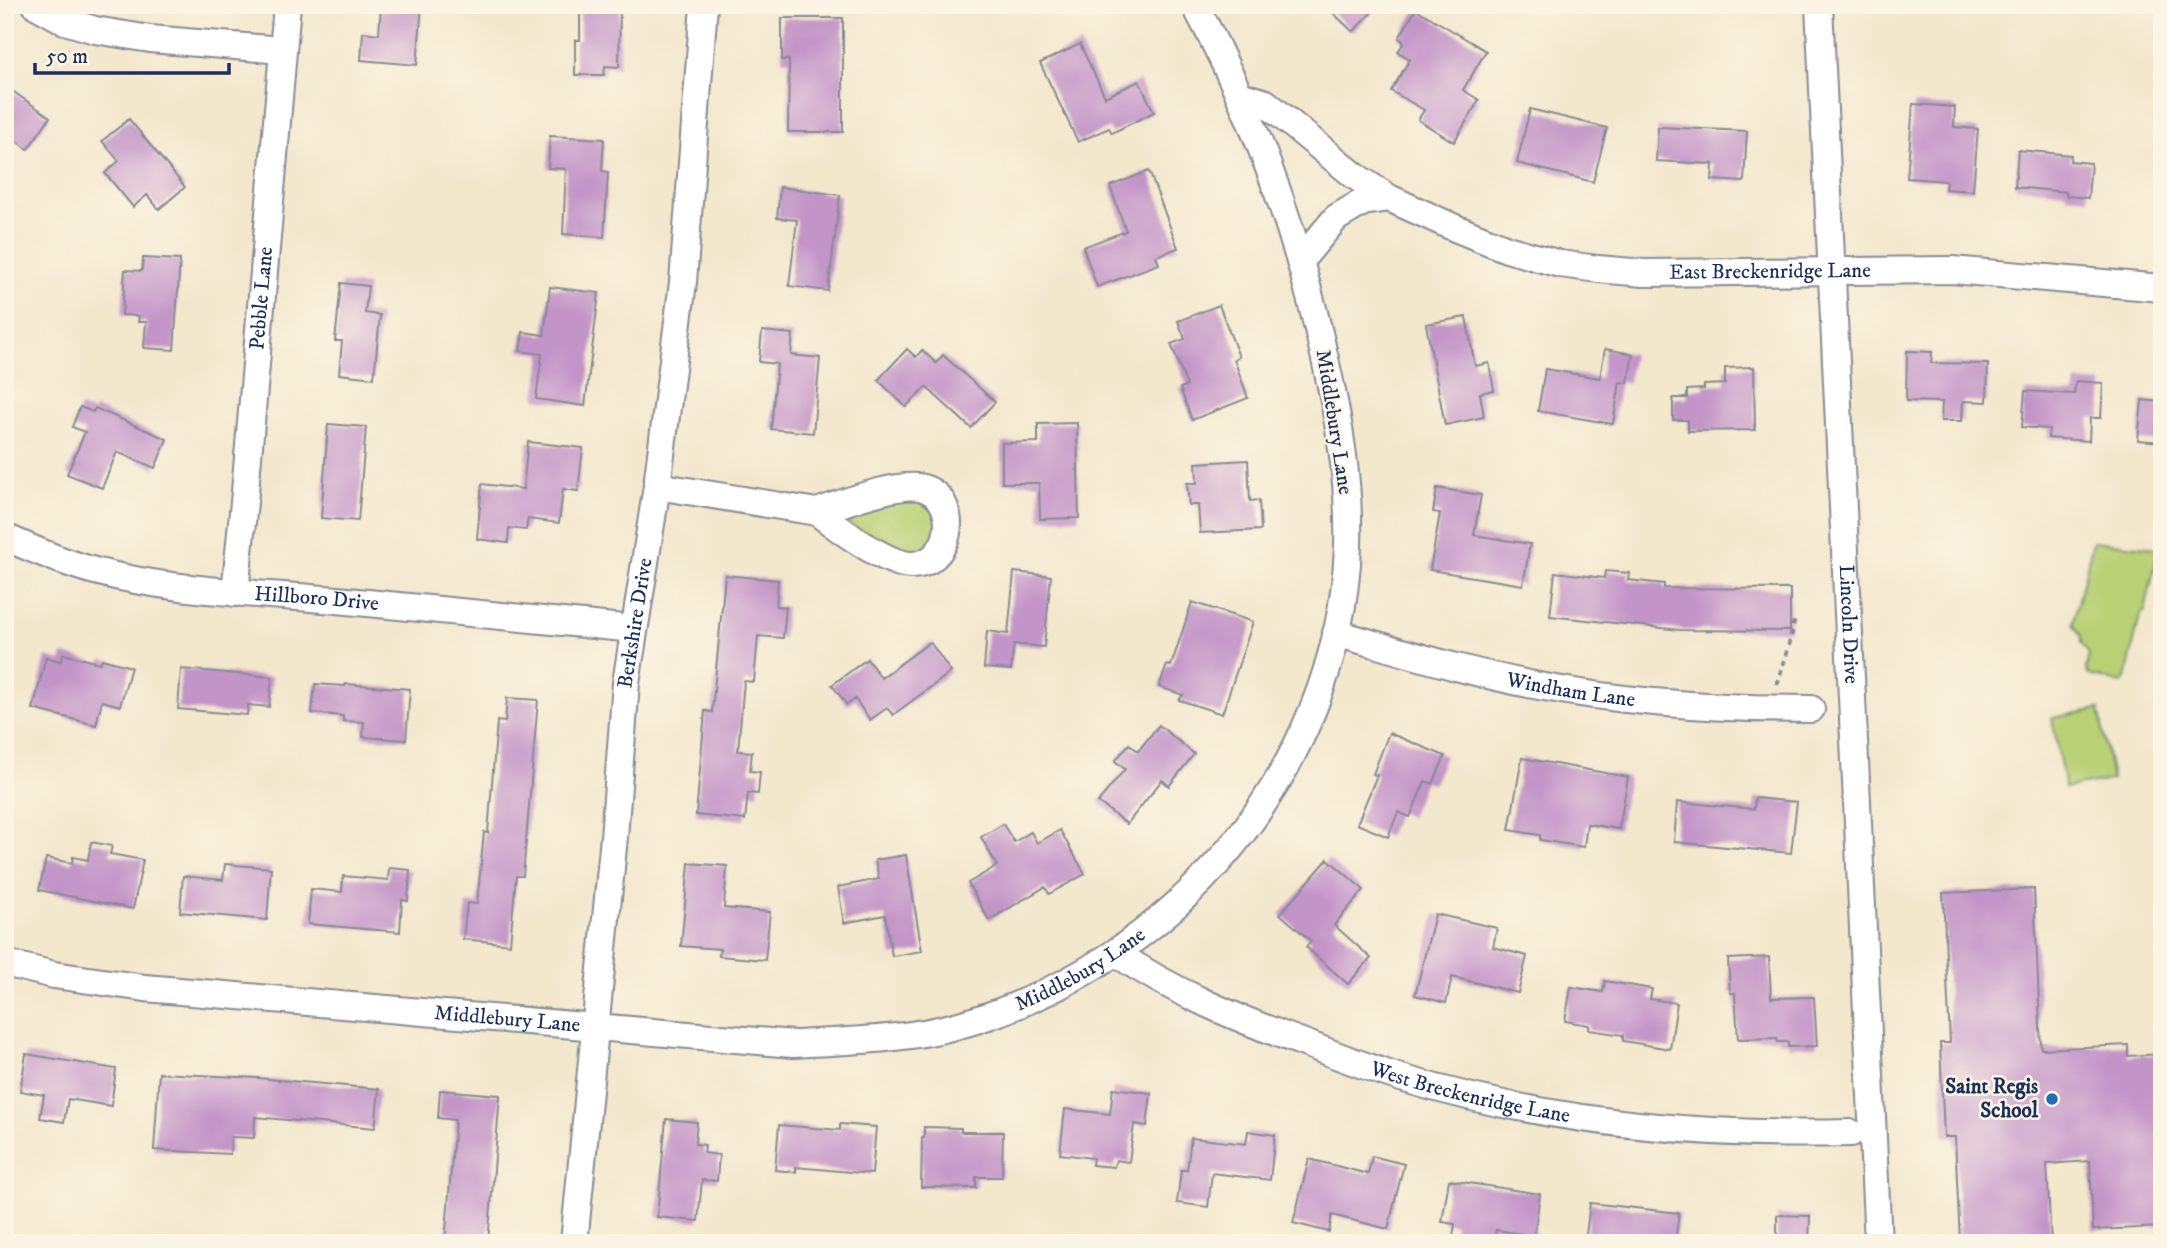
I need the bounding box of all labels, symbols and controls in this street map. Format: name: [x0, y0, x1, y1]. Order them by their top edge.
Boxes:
scale bar: [35, 32, 229, 76]
text: 50 m: [46, 44, 88, 70]
street label: Pebble Lane: [244, 245, 279, 351]
street label: East Breckenridge Lane: [1669, 258, 1871, 286]
street label: Middlebury Lane: [1310, 348, 1358, 497]
street label: Berkshire Drive: [612, 556, 659, 690]
street label: Lincoln Drive: [1833, 564, 1864, 685]
street label: Hillboro Drive: [253, 581, 380, 617]
street label: Windham Lane: [1503, 666, 1637, 713]
street label: Middlebury Lane: [1011, 922, 1151, 1017]
street label: Middlebury Lane: [433, 1000, 582, 1039]
street label: West Breckenridge Lane: [1366, 1055, 1572, 1129]
place label: Saint Regis School: [1945, 1074, 2039, 1124]
marker: Saint Regis School: [2044, 1091, 2060, 1107]

